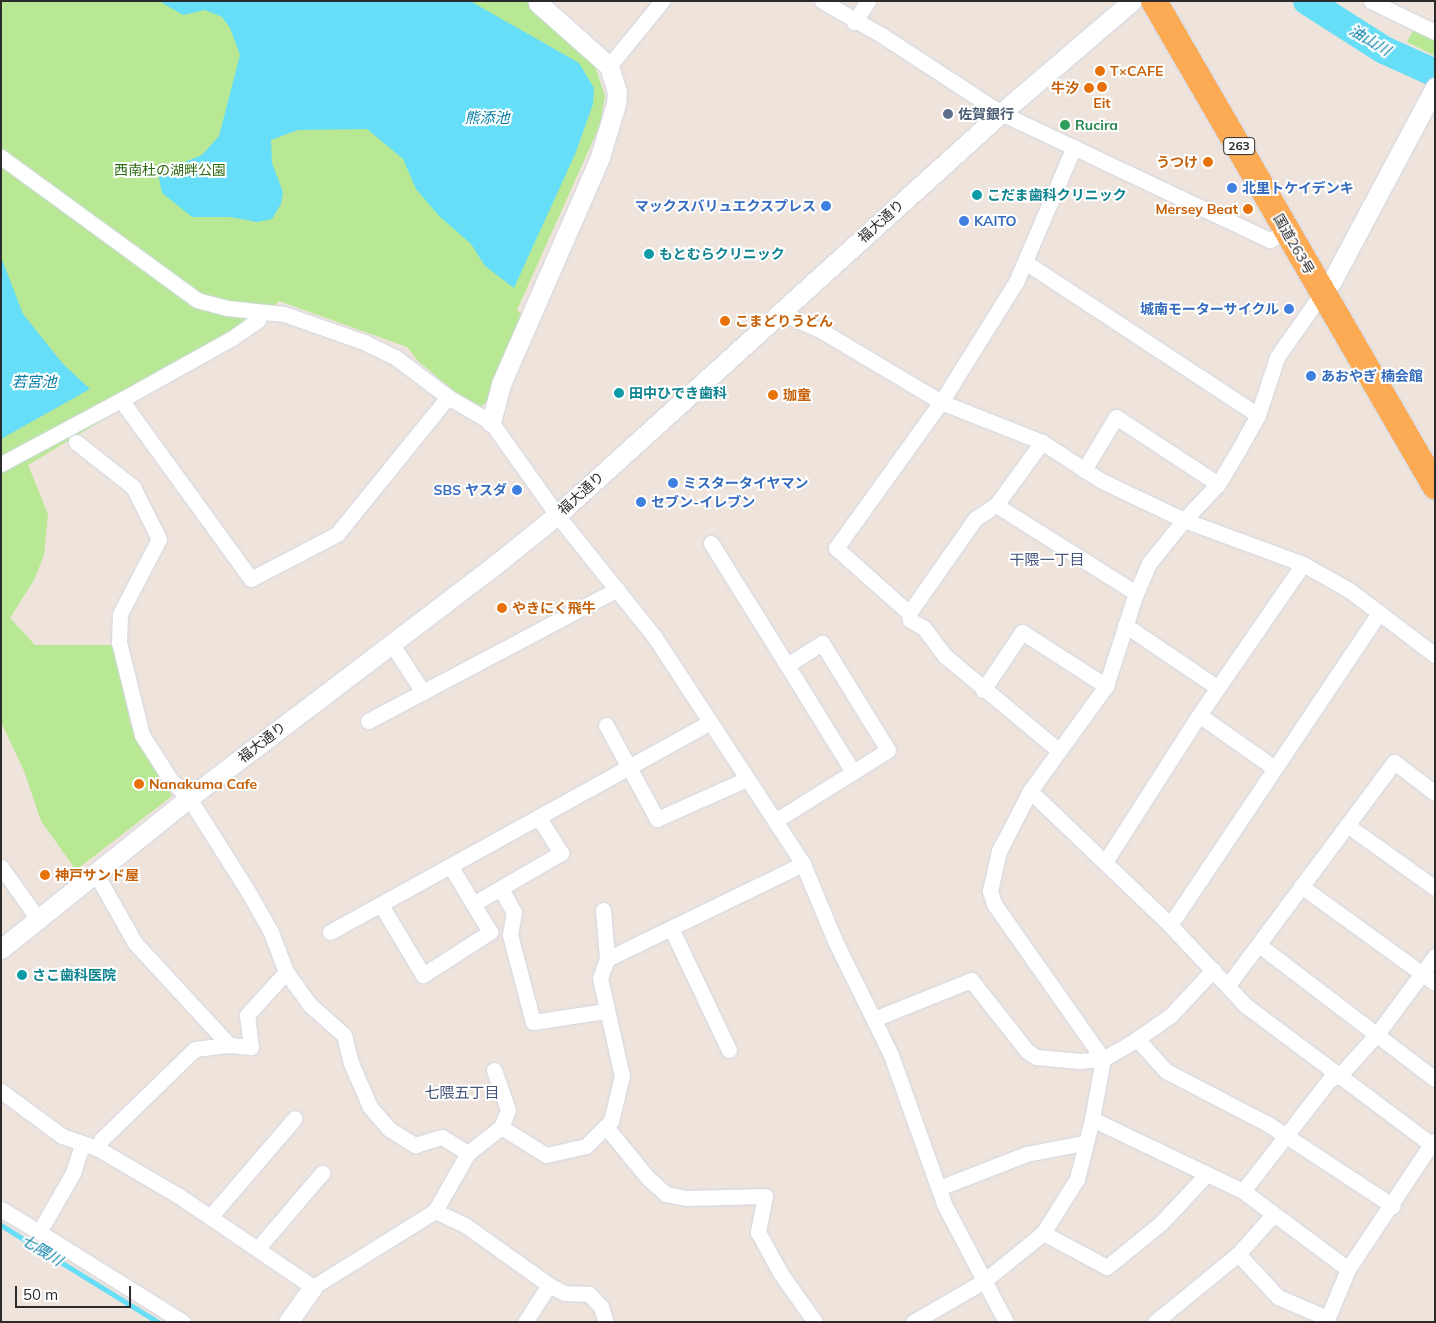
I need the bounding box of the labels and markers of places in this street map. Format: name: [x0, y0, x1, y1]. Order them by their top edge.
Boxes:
place label: T×CAFE: [1110, 63, 1163, 79]
marker: T×CAFE: [1094, 65, 1106, 77]
place label: 牛汐: [1051, 80, 1079, 96]
marker: Eit: [1096, 81, 1108, 93]
marker: 牛汐: [1083, 82, 1095, 94]
place label: Eit: [1093, 95, 1111, 111]
place label: 佐賀銀行: [958, 106, 1014, 122]
marker: 佐賀銀行: [942, 108, 954, 120]
place label: Rucira: [1075, 117, 1118, 133]
marker: Rucira: [1059, 119, 1071, 131]
place label: うつけ: [1156, 154, 1198, 170]
marker: うつけ: [1202, 156, 1214, 168]
place label: 北里トケイデンキ: [1242, 180, 1354, 196]
marker: 北里トケイデンキ: [1226, 182, 1238, 194]
place label: こだま歯科クリニック: [987, 187, 1127, 203]
marker: こだま歯科クリニック: [971, 189, 983, 201]
place label: マックスバリュエクスプレス: [634, 198, 816, 214]
marker: マックスバリュエクスプレス: [820, 200, 832, 212]
place label: Mersey Beat: [1155, 201, 1238, 217]
marker: Mersey Beat: [1242, 203, 1254, 215]
place label: KAITO: [974, 213, 1017, 229]
marker: KAITO: [958, 215, 970, 227]
place label: もとむらクリニック: [659, 246, 785, 262]
marker: もとむらクリニック: [643, 248, 655, 260]
place label: 城南モーターサイクル: [1139, 301, 1279, 317]
marker: 城南モーターサイクル: [1283, 303, 1295, 315]
place label: こまどりうどん: [735, 313, 833, 329]
marker: こまどりうどん: [719, 315, 731, 327]
place label: あおやぎ 楠会館: [1321, 368, 1423, 384]
marker: あおやぎ 楠会館: [1305, 370, 1317, 382]
place label: 田中ひでき歯科: [629, 385, 727, 401]
marker: 田中ひでき歯科: [613, 387, 625, 399]
place label: 珈童: [783, 387, 811, 403]
marker: 珈童: [767, 389, 779, 401]
place label: ミスタータイヤマン: [683, 475, 809, 491]
marker: ミスタータイヤマン: [667, 477, 679, 489]
place label: SBS ヤスダ: [433, 482, 507, 498]
marker: SBS ヤスダ: [511, 484, 523, 496]
place label: セブン-イレブン: [651, 494, 755, 510]
marker: セブン-イレブン: [635, 496, 647, 508]
place label: やきにく飛牛: [512, 600, 596, 616]
marker: やきにく飛牛: [496, 602, 508, 614]
place label: Nanakuma Cafe: [149, 776, 257, 792]
marker: Nanakuma Cafe: [133, 778, 145, 790]
place label: 神戸サンド屋: [55, 867, 139, 883]
marker: 神戸サンド屋: [39, 869, 51, 881]
place label: さこ歯科医院: [32, 967, 116, 983]
marker: さこ歯科医院: [16, 969, 28, 981]

